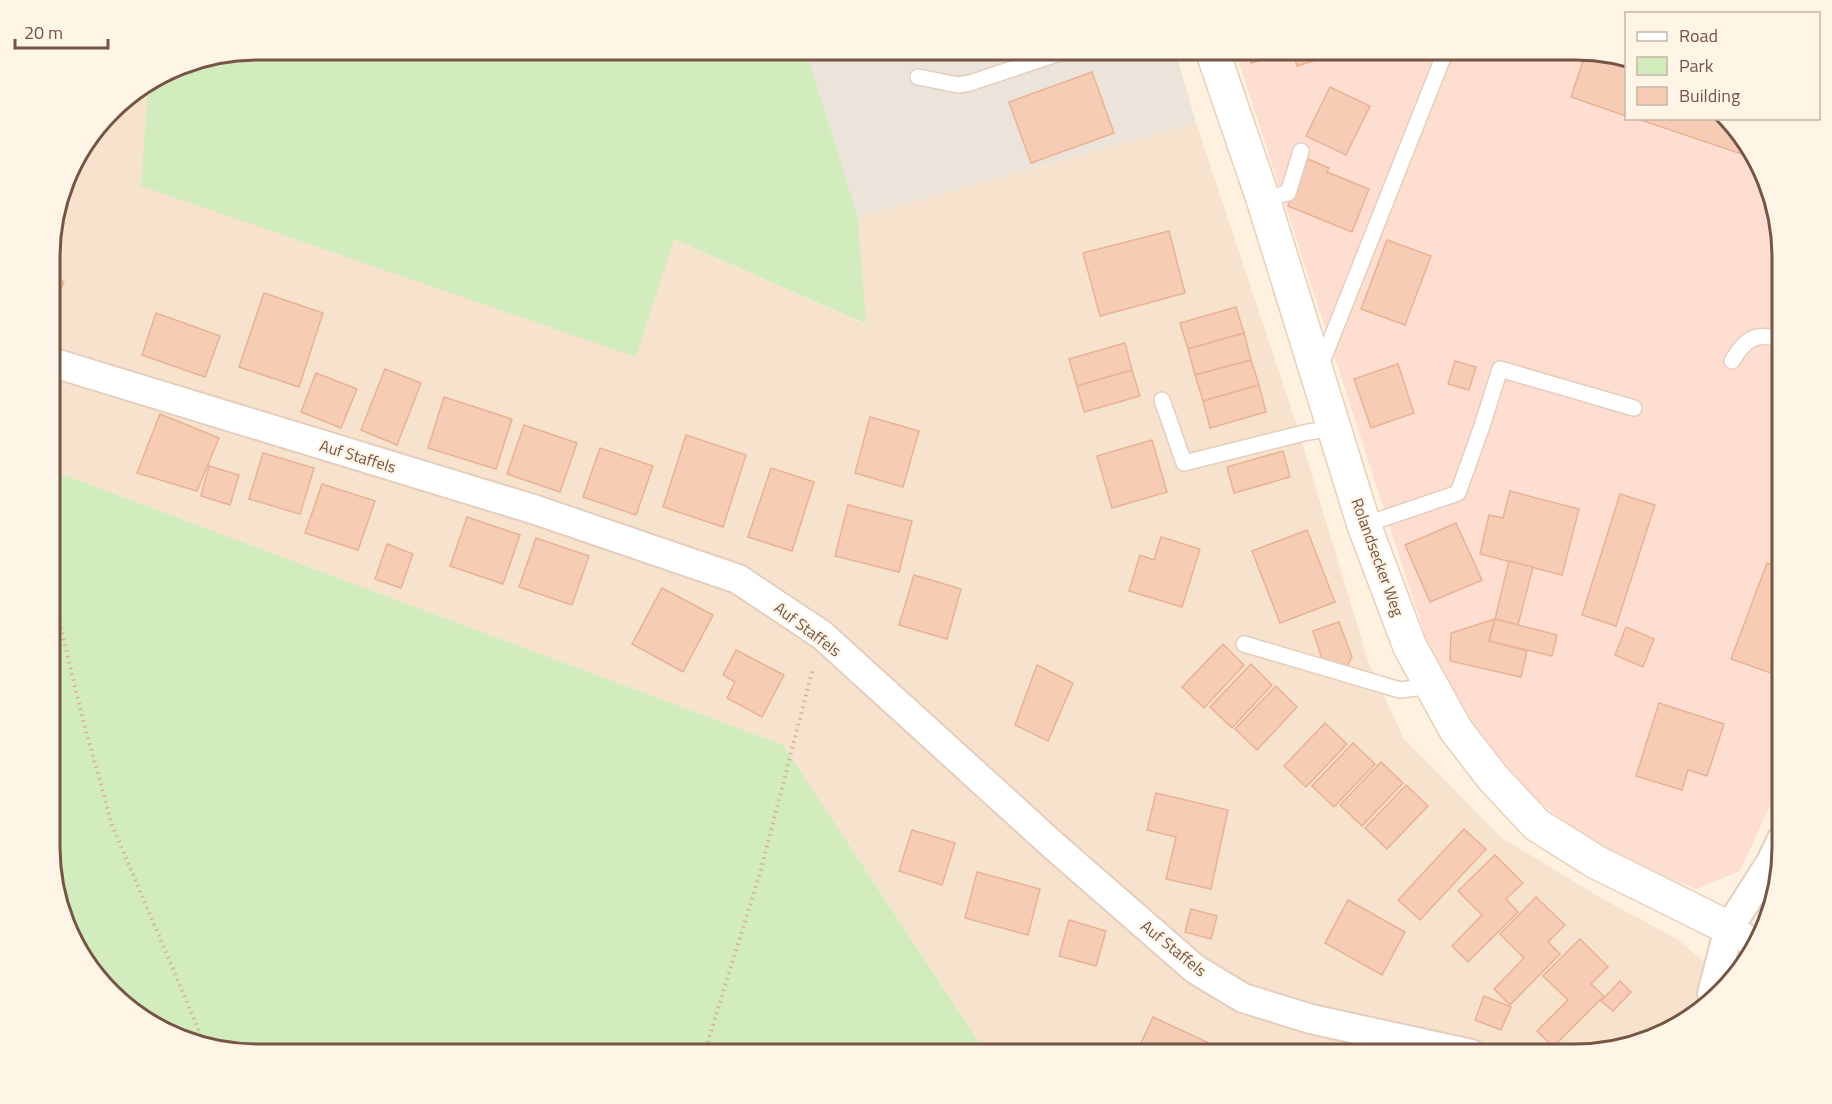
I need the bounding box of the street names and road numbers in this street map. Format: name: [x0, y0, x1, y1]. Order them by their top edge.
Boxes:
street label: Auf Staffels: [317, 433, 399, 479]
street label: Rolandsecker Weg: [1345, 495, 1411, 619]
street label: Auf Staffels: [769, 596, 847, 662]
street label: Auf Staffels: [1136, 914, 1212, 982]

